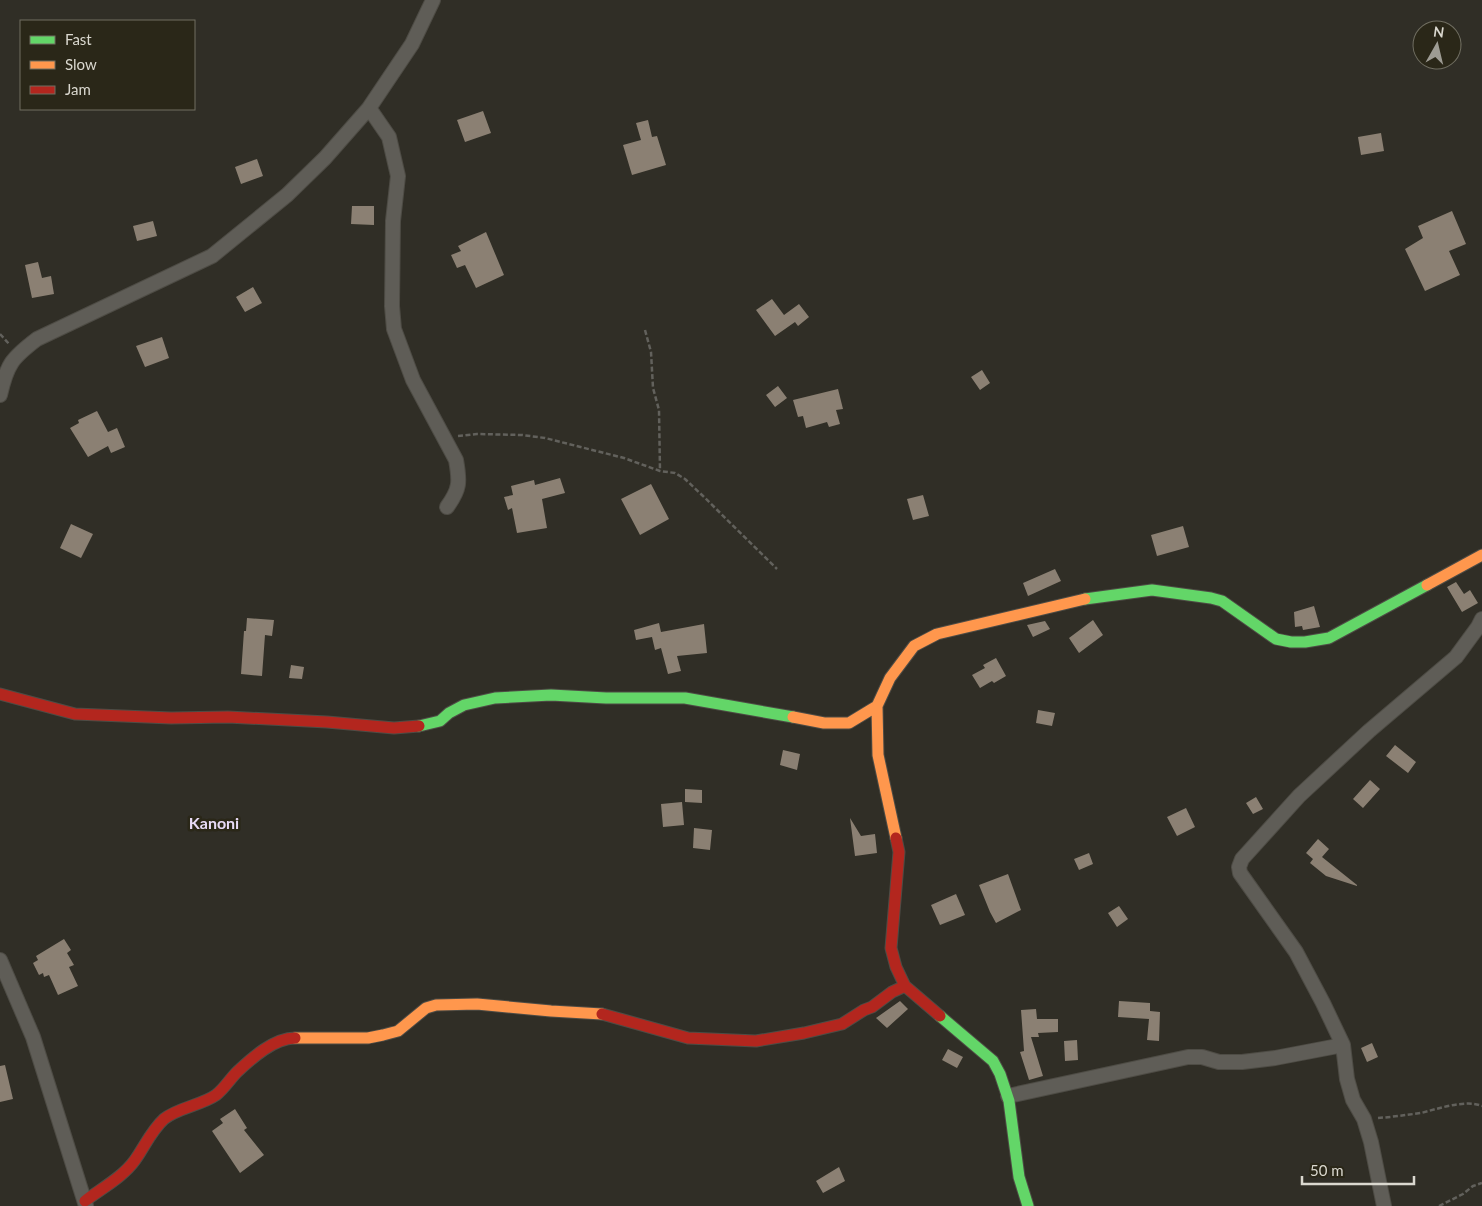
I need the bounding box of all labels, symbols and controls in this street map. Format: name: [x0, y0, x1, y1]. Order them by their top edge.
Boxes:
legend: [20, 20, 195, 110]
north arrow: [1412, 20, 1462, 70]
text: N: [1432, 22, 1445, 41]
text: Fast: [65, 30, 92, 48]
text: Slow: [65, 55, 97, 73]
text: Jam: [65, 80, 91, 98]
district label: Kanoni: [189, 813, 239, 832]
scale bar: [1302, 1154, 1414, 1186]
text: 50 m: [1310, 1161, 1344, 1179]

